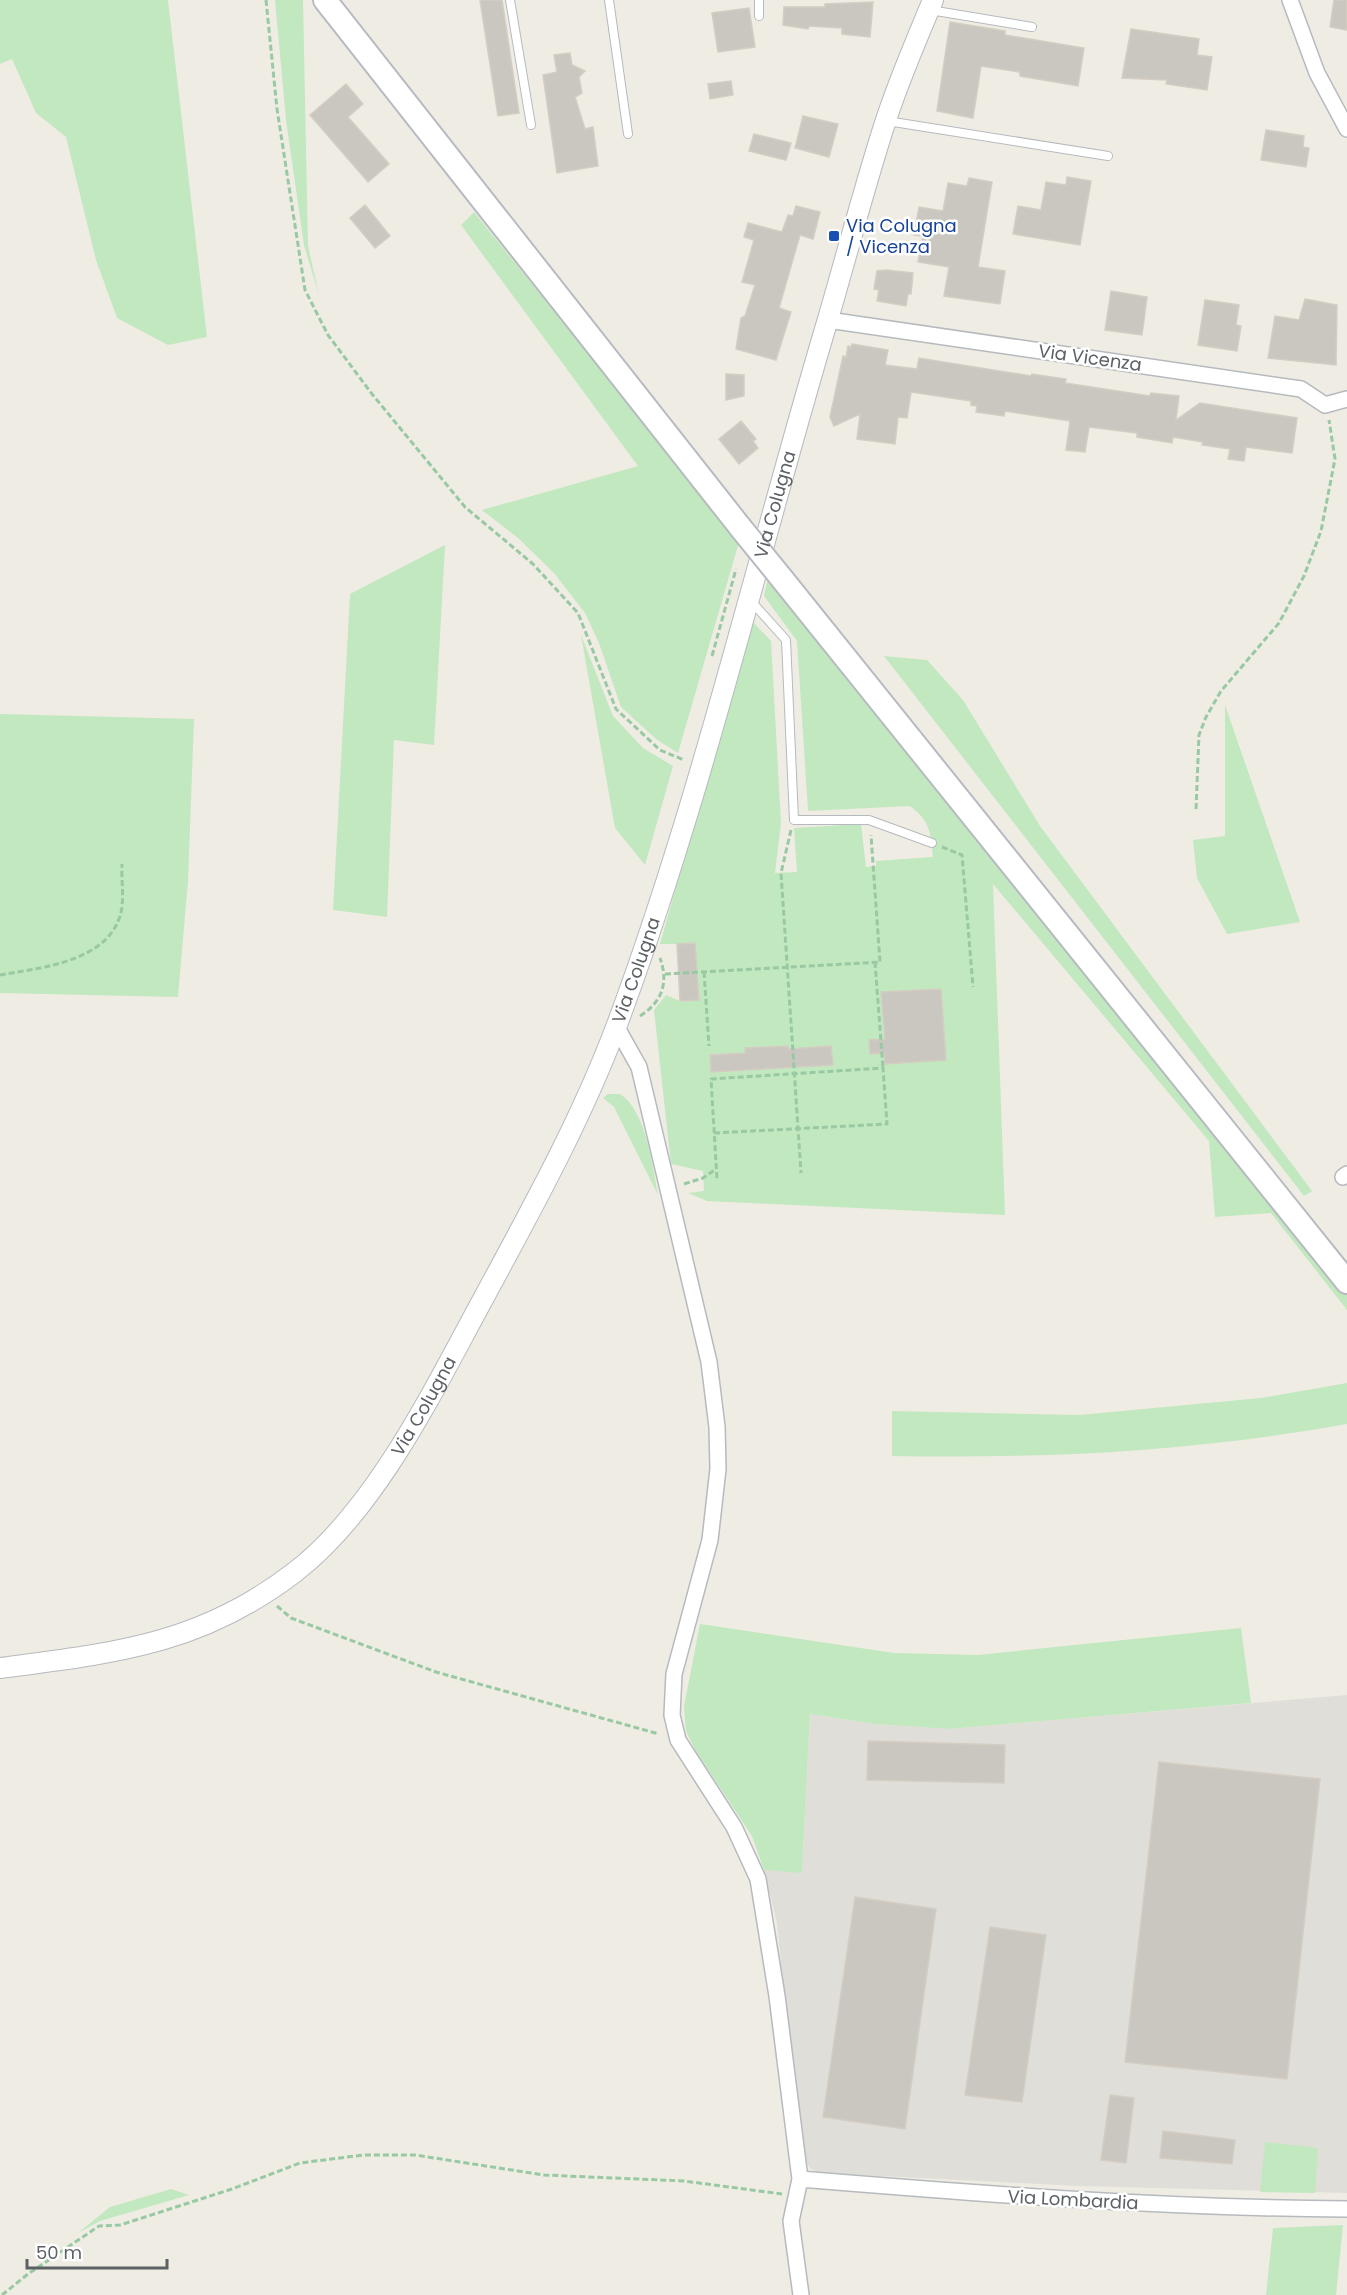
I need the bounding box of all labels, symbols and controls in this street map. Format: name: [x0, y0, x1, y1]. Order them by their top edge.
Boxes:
place label: Via Colugna / Vicenza: [846, 213, 957, 259]
marker: Via Colugna / Vicenza: [827, 229, 841, 243]
street label: Via Vicenza: [1037, 338, 1143, 377]
street label: Via Colugna: [748, 448, 801, 561]
street label: Via Colugna: [606, 914, 666, 1027]
street label: Via Colugna: [385, 1352, 462, 1461]
street label: Via Lombardia: [1007, 2184, 1139, 2215]
scale bar: [27, 2232, 166, 2270]
text: 50 m: [36, 2240, 82, 2265]

